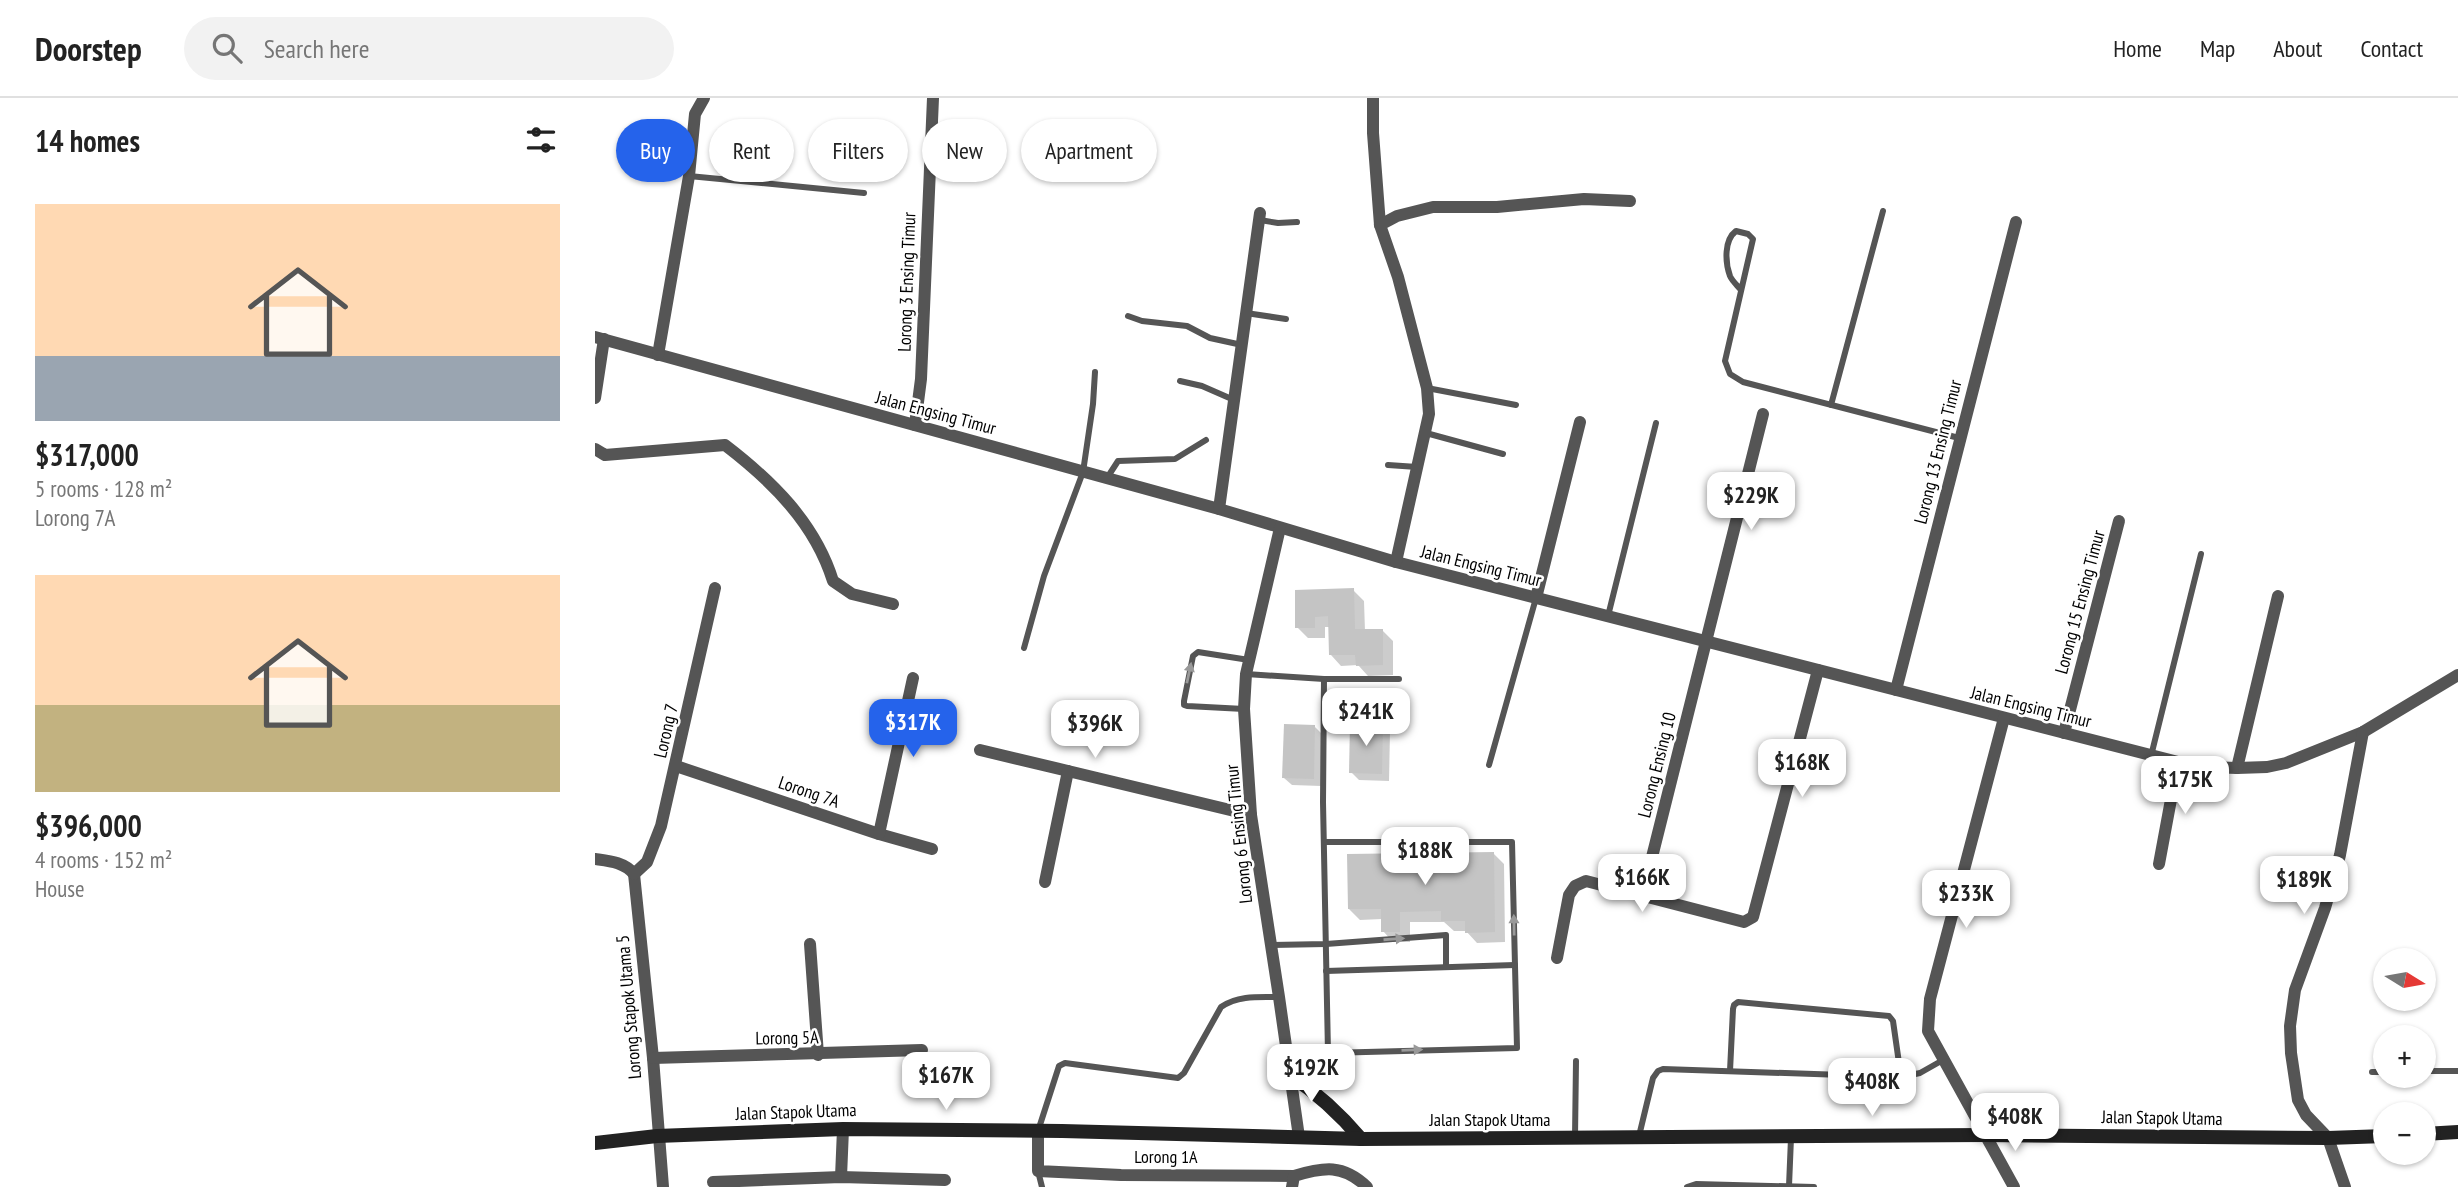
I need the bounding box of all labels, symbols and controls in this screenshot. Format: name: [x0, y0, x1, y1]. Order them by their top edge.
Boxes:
search box: [184, 17, 674, 80]
text: Doorstep: [35, 27, 142, 70]
icon: search: [208, 29, 246, 67]
text: Search here: [264, 32, 369, 65]
text: Home: [2113, 33, 2162, 64]
text: Map: [2200, 33, 2235, 64]
text: About: [2273, 33, 2322, 64]
text: Contact: [2360, 33, 2423, 64]
chip: Buy: [616, 119, 695, 182]
chip: Rent: [709, 119, 794, 182]
chip: Filters: [808, 119, 908, 182]
chip: New: [922, 119, 1007, 182]
chip: Apartment: [1021, 119, 1157, 182]
text: 14 homes: [35, 121, 140, 160]
icon: filters: [522, 121, 560, 159]
street label: Lorong 3 Ensing Timur: [893, 212, 920, 352]
icon: home: [235, 249, 361, 375]
street label: Lorong 13 Ensing Timur: [1908, 377, 1967, 526]
street label: Jalan Engsing Timur: [873, 385, 999, 440]
text: $317,000: [35, 435, 139, 474]
pin: $229K: [1702, 472, 1800, 532]
text: 5 rooms · 128 m²: [35, 474, 172, 503]
text: $229K: [1723, 480, 1779, 509]
text: Lorong 7A: [35, 503, 115, 532]
street label: Lorong 15 Ensing Timur: [2049, 527, 2110, 676]
street label: Jalan Engsing Timur: [1417, 539, 1544, 592]
icon: home: [235, 620, 361, 746]
one-way arrow: [1184, 662, 1195, 684]
street label: Jalan Engsing Timur: [1967, 680, 2094, 733]
pin: $241K: [1317, 688, 1415, 748]
text: $241K: [1338, 696, 1394, 725]
pin: $317K: [864, 700, 962, 759]
pin: $396K: [1046, 700, 1144, 760]
street label: Lorong 7: [648, 702, 683, 760]
text: $317K: [885, 707, 941, 736]
text: $396K: [1067, 708, 1123, 737]
street label: Lorong Ensing 10: [1632, 710, 1681, 820]
pin: $168K: [1753, 740, 1851, 799]
text: $168K: [1774, 747, 1830, 776]
pin: $175K: [2136, 756, 2234, 816]
street label: Lorong 6 Ensing Timur: [1220, 763, 1257, 905]
text: $175K: [2157, 764, 2213, 793]
street label: Lorong 7A: [776, 770, 843, 813]
text: $396,000: [35, 806, 142, 845]
pin: $188K: [1376, 828, 1474, 887]
text: $188K: [1397, 835, 1453, 864]
text: 4 rooms · 152 m²: [35, 845, 172, 874]
pin: $166K: [1593, 854, 1691, 914]
pin: $189K: [2255, 856, 2353, 916]
text: $166K: [1614, 862, 1670, 891]
text: $189K: [2276, 864, 2332, 893]
pin: $233K: [1917, 870, 2015, 930]
text: House: [35, 874, 85, 903]
text: $233K: [1938, 878, 1994, 907]
one-way arrow: [1508, 913, 1520, 935]
one-way arrow: [1383, 933, 1405, 944]
street label: Lorong Stapok Utama 5: [611, 934, 646, 1080]
north arrow: [2373, 948, 2436, 1012]
map controls: [2373, 948, 2436, 1165]
street label: Lorong 5A: [755, 1025, 819, 1050]
button: +: [2373, 1025, 2436, 1088]
pin: $192K: [1262, 1044, 1360, 1104]
one-way arrow: [1402, 1044, 1424, 1055]
pin: $167K: [897, 1052, 995, 1112]
text: $192K: [1283, 1052, 1339, 1081]
pin: $408K: [1823, 1058, 1921, 1118]
text: $167K: [918, 1060, 974, 1089]
text: $408K: [1844, 1066, 1900, 1095]
pin: $408K: [1966, 1094, 2064, 1153]
street label: Jalan Stapok Utama: [734, 1098, 857, 1125]
text: $408K: [1987, 1101, 2043, 1130]
button: −: [2373, 1102, 2436, 1165]
street label: Jalan Stapok Utama: [2100, 1105, 2223, 1130]
street label: Jalan Stapok Utama: [1429, 1108, 1550, 1131]
street label: Lorong 1A: [1134, 1145, 1198, 1168]

